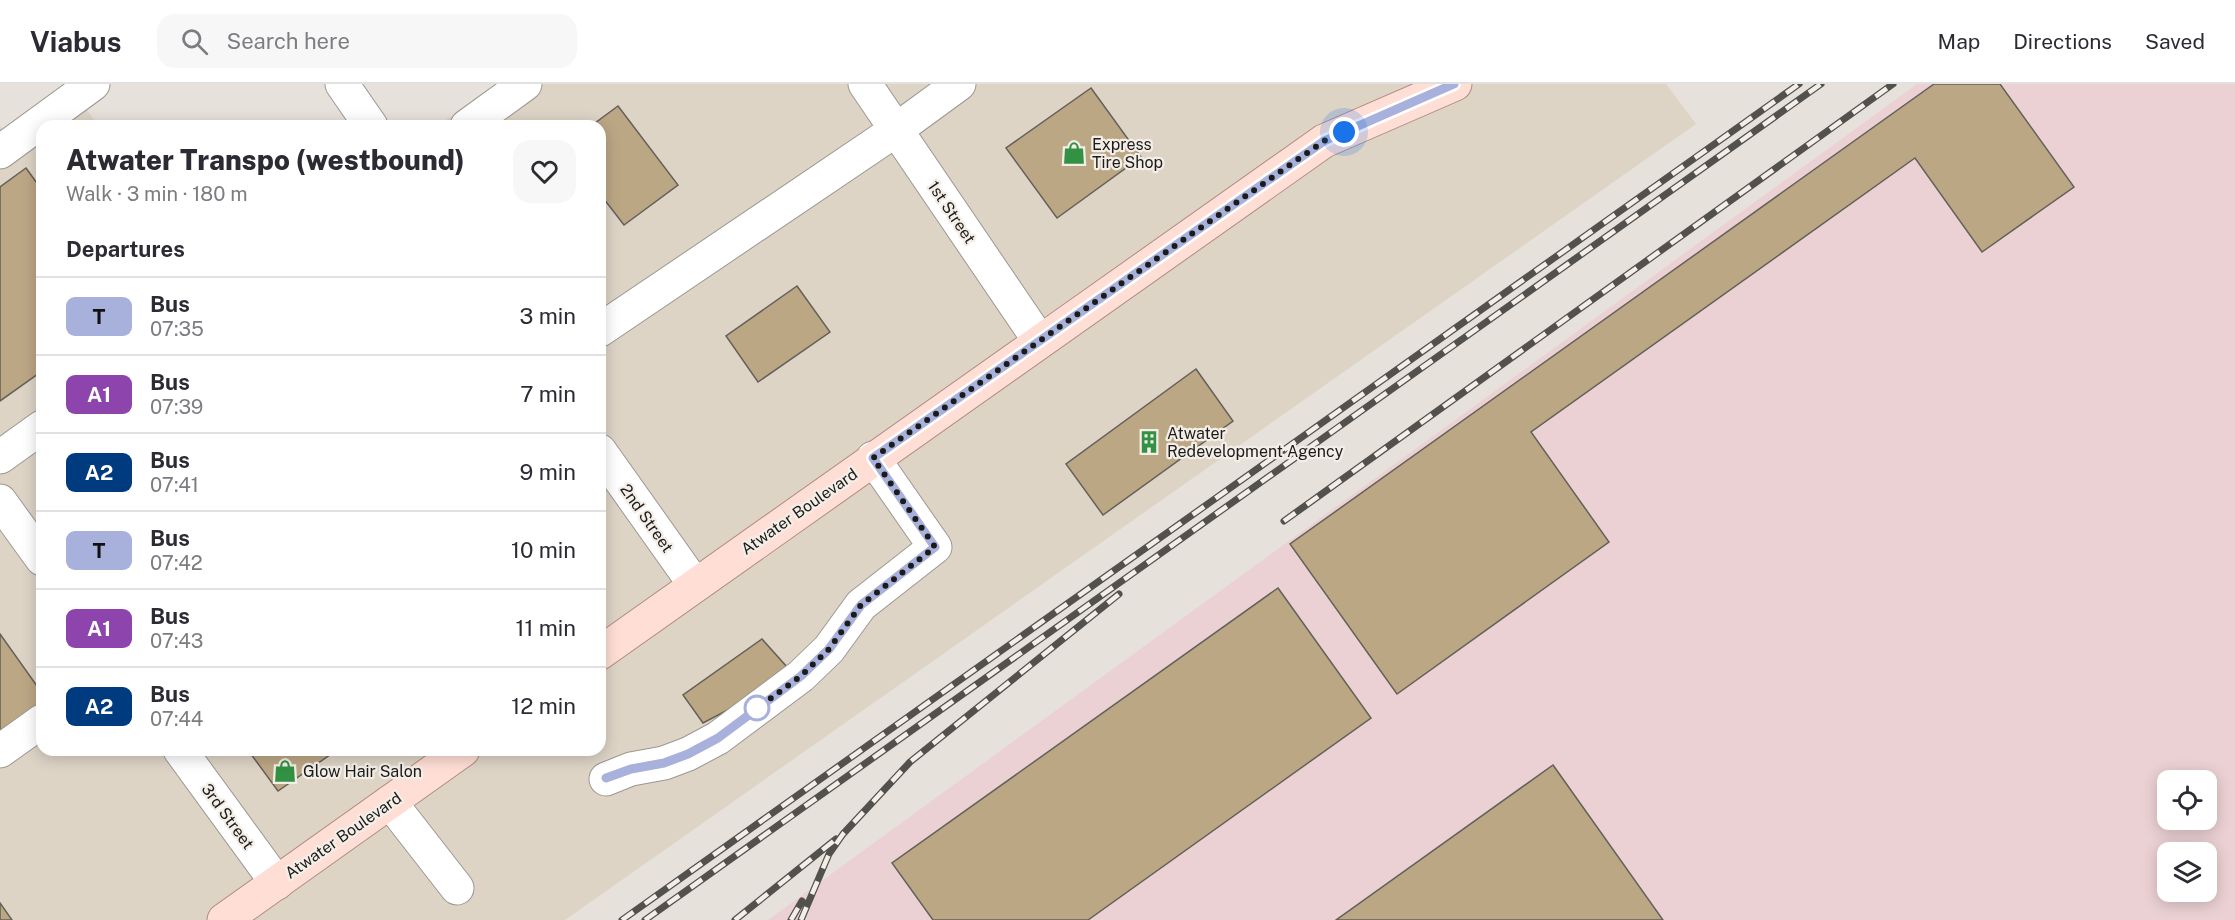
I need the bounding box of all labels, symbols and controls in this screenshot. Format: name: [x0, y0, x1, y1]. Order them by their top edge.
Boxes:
search box: [157, 14, 577, 68]
text: Viabus: [30, 25, 121, 58]
icon: search: [178, 25, 211, 58]
text: Search here: [226, 28, 350, 54]
text: Map: [1938, 29, 1980, 54]
text: Directions: [2013, 29, 2112, 54]
text: Saved: [2145, 29, 2205, 54]
your location: [1329, 117, 1359, 147]
place label: Express Tire Shop: [1092, 135, 1163, 172]
button: heart: [513, 140, 576, 203]
shop icon: Express Tire Shop: [1061, 140, 1087, 166]
text: Atwater Transpo (westbound): [66, 143, 465, 176]
street label: 1st Street: [924, 177, 979, 247]
text: Walk · 3 min · 180 m: [66, 182, 248, 206]
text: Departures: [66, 236, 185, 262]
text: Bus: [150, 291, 190, 317]
text: 3 min: [519, 303, 576, 329]
text: T: [93, 304, 105, 329]
text: 07:35: [150, 317, 204, 341]
text: Bus: [150, 369, 190, 395]
text: 7 min: [520, 381, 576, 407]
text: A1: [87, 382, 111, 407]
text: 07:39: [150, 395, 203, 419]
place label: Atwater Redevelopment Agency: [1167, 424, 1344, 461]
building icon: Atwater Redevelopment Agency: [1136, 429, 1162, 455]
text: Bus: [150, 447, 190, 473]
text: 9 min: [520, 459, 576, 485]
text: A2: [85, 460, 113, 485]
street label: Atwater Boulevard: [737, 464, 861, 559]
text: 07:41: [150, 473, 199, 497]
street label: 2nd Street: [616, 481, 677, 556]
text: Bus: [150, 525, 190, 551]
text: 10 min: [511, 537, 576, 563]
text: T: [93, 538, 105, 563]
text: 07:42: [150, 551, 203, 575]
text: Bus: [150, 603, 190, 629]
text: 11 min: [515, 615, 576, 641]
text: A1: [87, 616, 111, 641]
text: 07:43: [150, 629, 203, 653]
text: Bus: [150, 681, 190, 707]
text: 12 min: [511, 693, 576, 719]
text: A2: [85, 694, 113, 719]
unlabelled marker: [744, 695, 770, 721]
text: 07:44: [150, 707, 203, 731]
shop icon: Glow Hair Salon: [272, 758, 298, 784]
place label: Glow Hair Salon: [303, 762, 422, 781]
map controls: [2157, 770, 2217, 902]
button: locate: [2157, 770, 2217, 830]
street label: 3rd Street: [197, 780, 258, 853]
street label: Atwater Boulevard: [281, 788, 405, 883]
button: layers: [2157, 842, 2217, 902]

